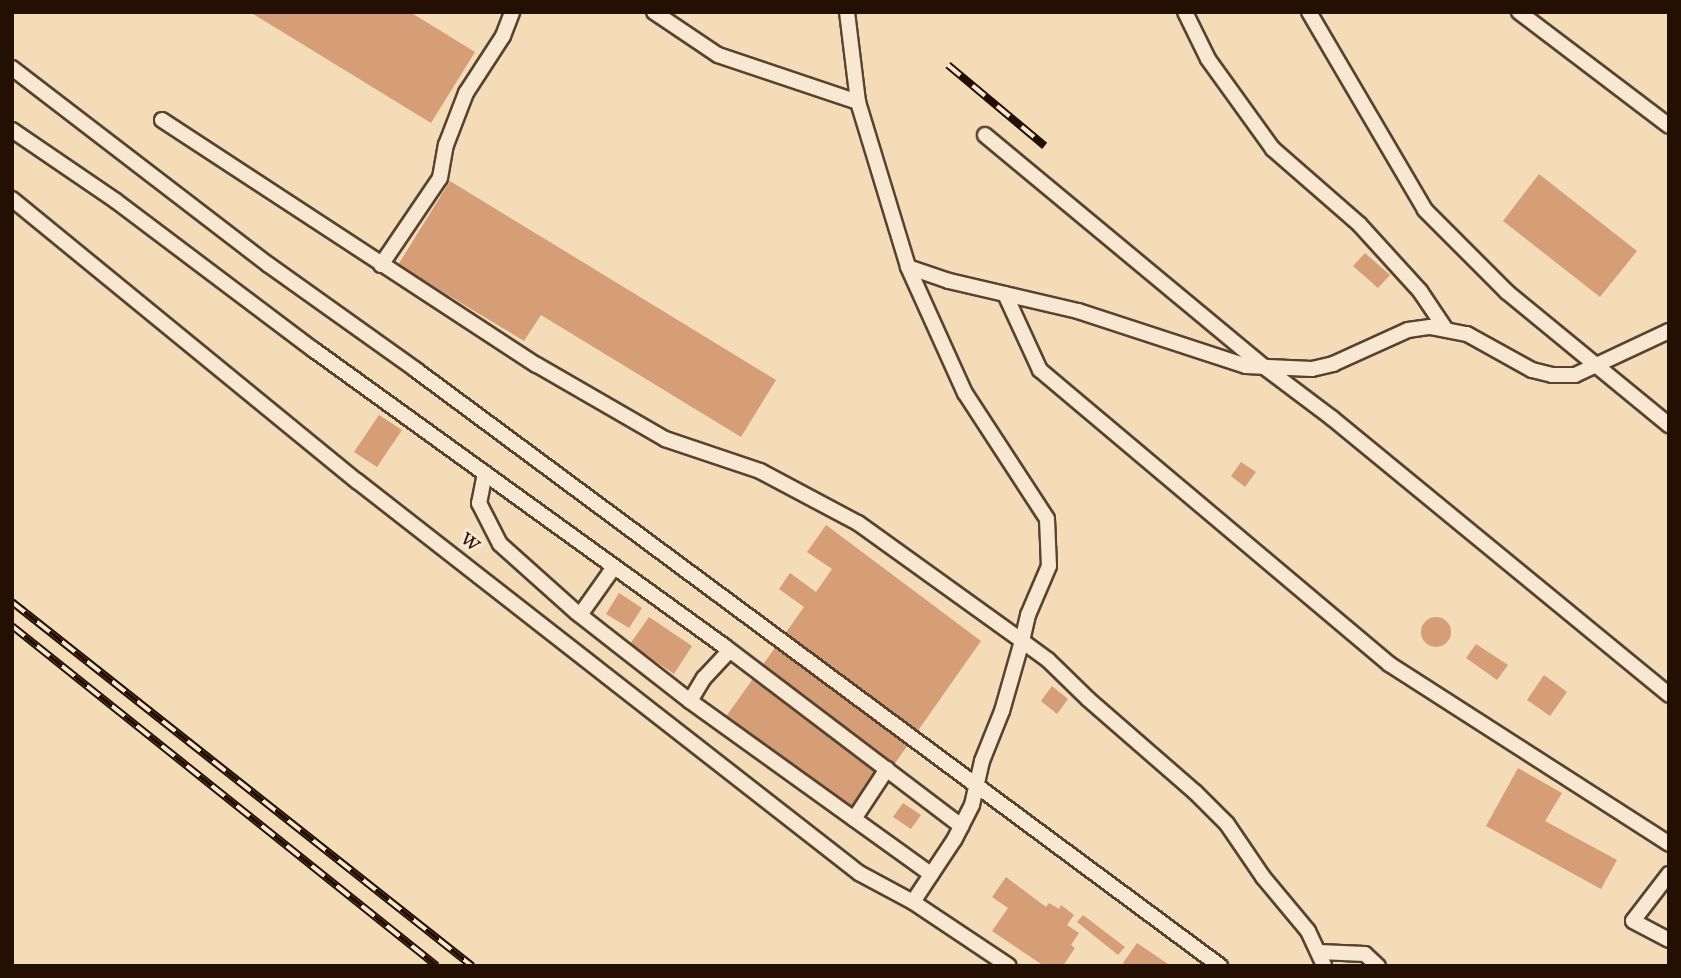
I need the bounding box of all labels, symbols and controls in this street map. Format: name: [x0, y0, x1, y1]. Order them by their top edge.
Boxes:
street label: w: [455, 522, 489, 558]

